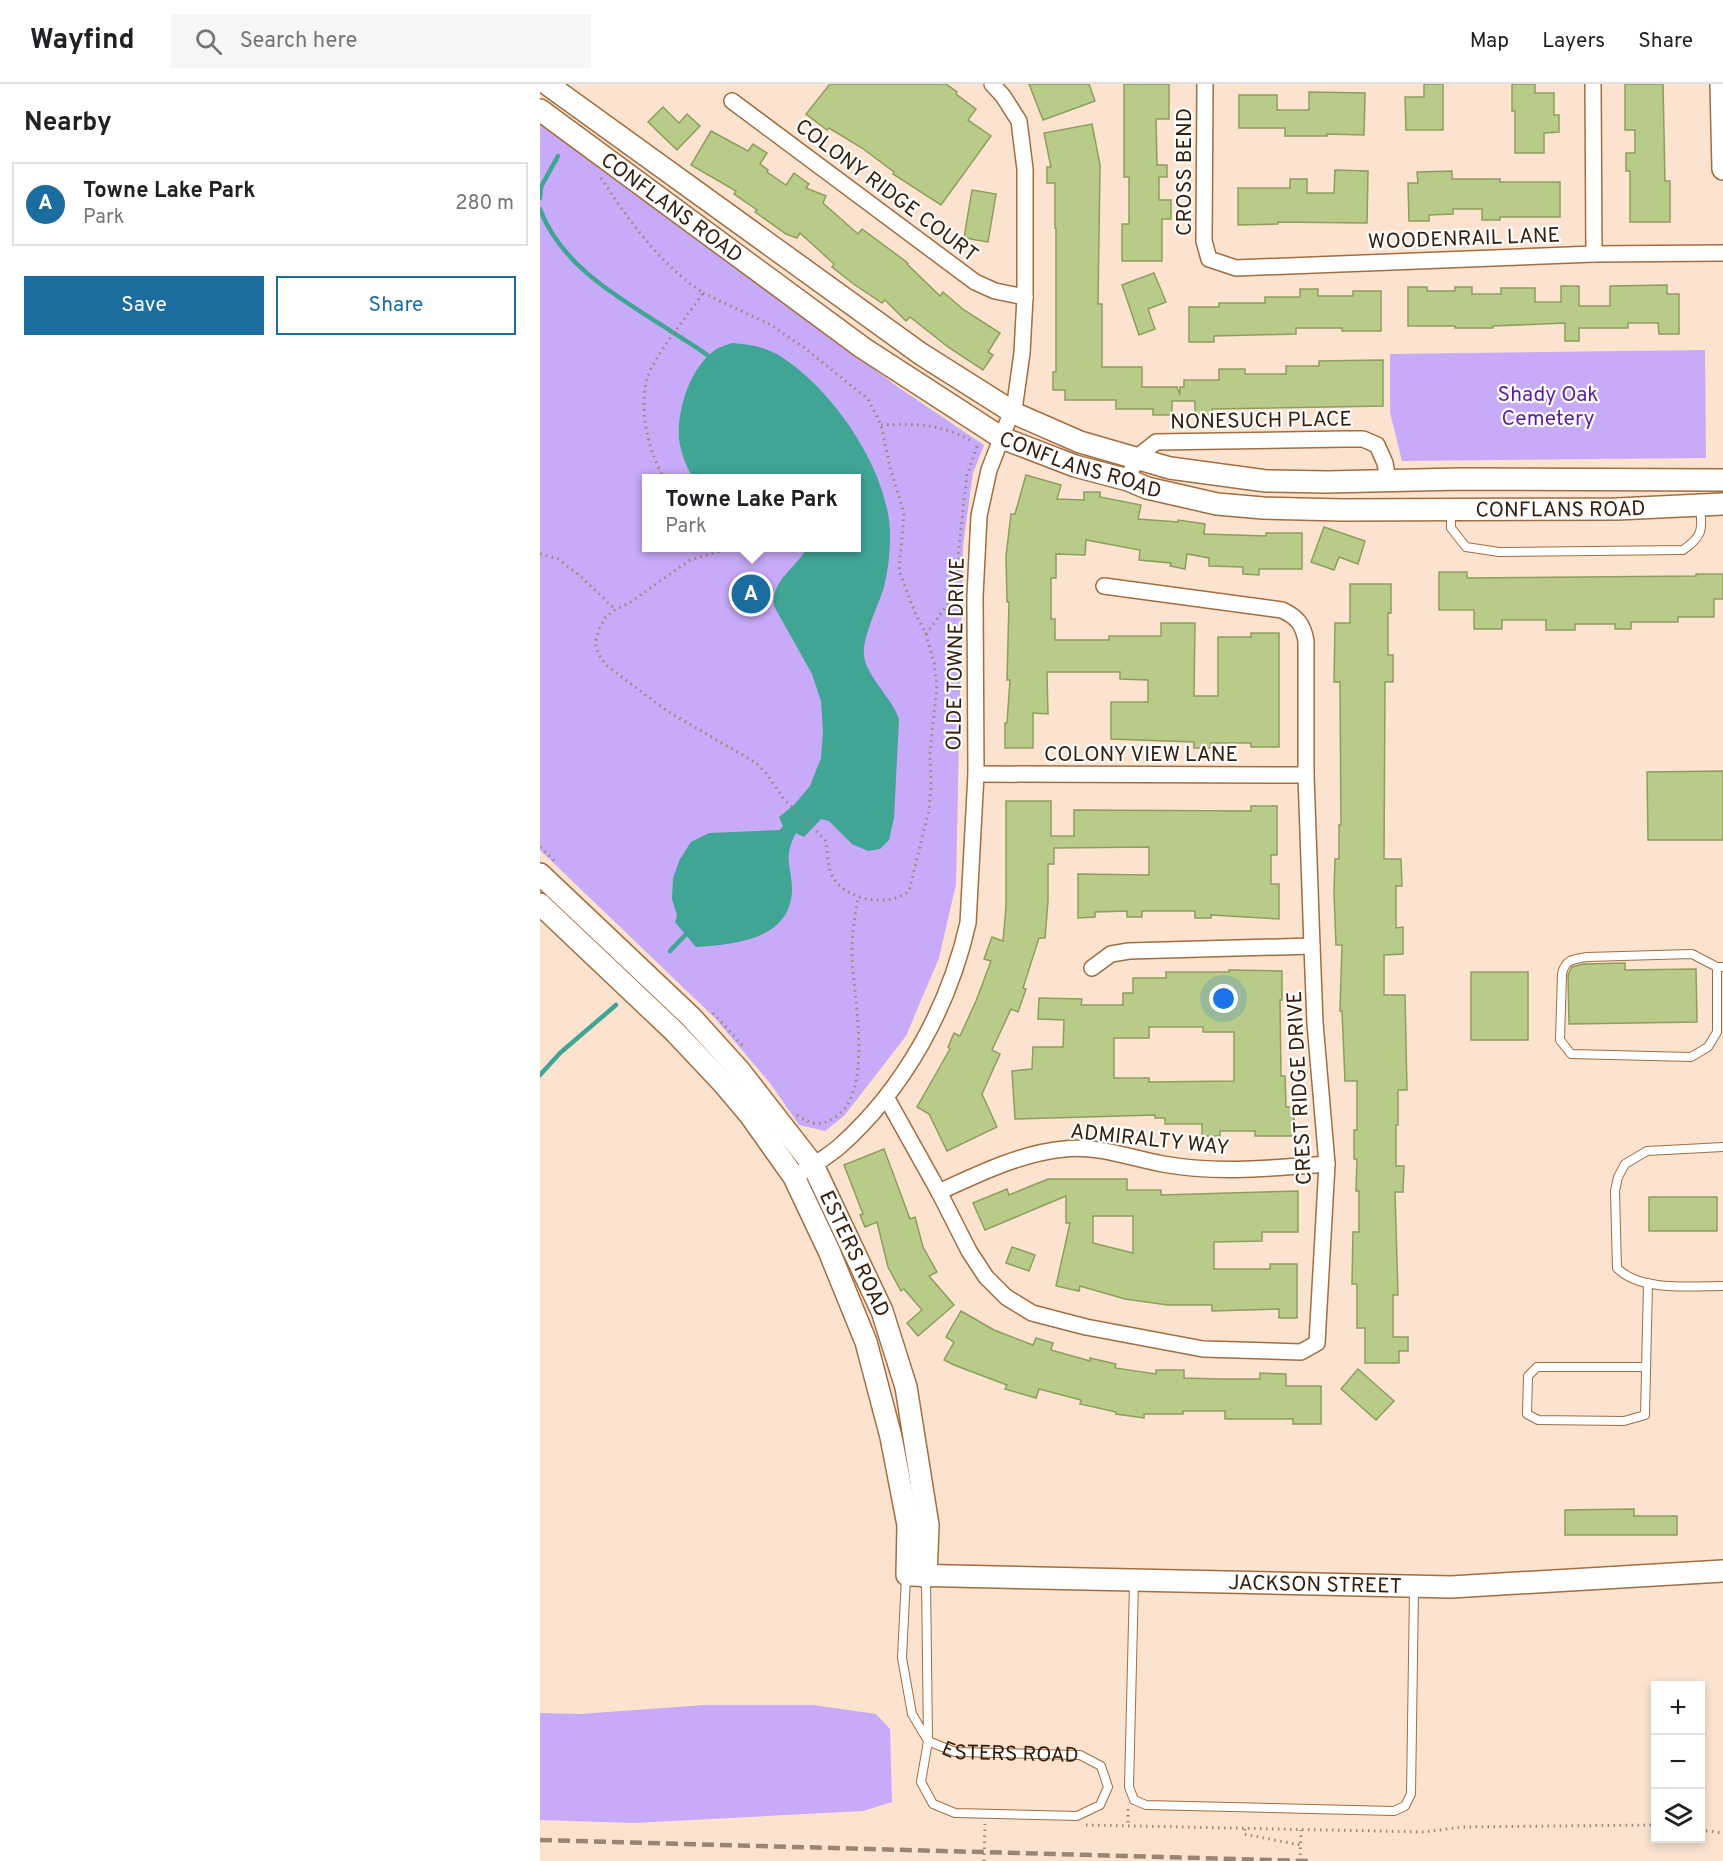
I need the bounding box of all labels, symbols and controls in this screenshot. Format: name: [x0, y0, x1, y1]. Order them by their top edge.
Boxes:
search box: [171, 14, 591, 68]
text: Wayfind: [30, 23, 135, 59]
icon: search: [192, 25, 225, 58]
text: Search here: [240, 28, 357, 55]
text: Map: [1470, 28, 1509, 55]
text: Layers: [1542, 28, 1605, 55]
text: Share: [1638, 28, 1693, 55]
text: Nearby: [24, 107, 112, 140]
street label: CROSS BEND: [1172, 108, 1199, 236]
street label: COLONY RIDGE COURT: [789, 114, 983, 269]
street label: CONFLANS ROAD: [595, 147, 748, 270]
text: Towne Lake Park: [83, 178, 255, 205]
text: A: [38, 191, 53, 217]
text: 280 m: [455, 191, 514, 217]
text: Park: [83, 205, 124, 231]
street label: WOODENRAIL LANE: [1367, 223, 1561, 256]
button: Save: [24, 276, 264, 335]
button: Share: [276, 276, 516, 335]
park label: Shady Oak Cemetery: [1498, 382, 1598, 433]
street label: NONESUCH PLACE: [1170, 406, 1352, 437]
street label: CONFLANS ROAD: [995, 426, 1164, 506]
popup: [642, 474, 861, 552]
text: Towne Lake Park: [665, 487, 838, 514]
street label: CONFLANS ROAD: [1476, 496, 1646, 525]
text: Park: [665, 514, 707, 540]
street label: OLDE TOWNE DRIVE: [941, 557, 972, 751]
pin: A: [732, 572, 770, 616]
street label: COLONY VIEW LANE: [1044, 742, 1238, 769]
your location: [1209, 984, 1238, 1013]
street label: CREST RIDGE DRIVE: [1282, 990, 1319, 1186]
street label: ADMIRALTY WAY: [1069, 1119, 1231, 1162]
street label: ESTERS ROAD: [812, 1187, 895, 1322]
street label: JACKSON STREET: [1228, 1570, 1402, 1601]
map controls: [1651, 1681, 1705, 1843]
button: +: [1651, 1681, 1705, 1735]
button: −: [1651, 1735, 1705, 1789]
street label: ESTERS ROAD: [937, 1736, 1079, 1770]
button: layers: [1651, 1789, 1705, 1843]

